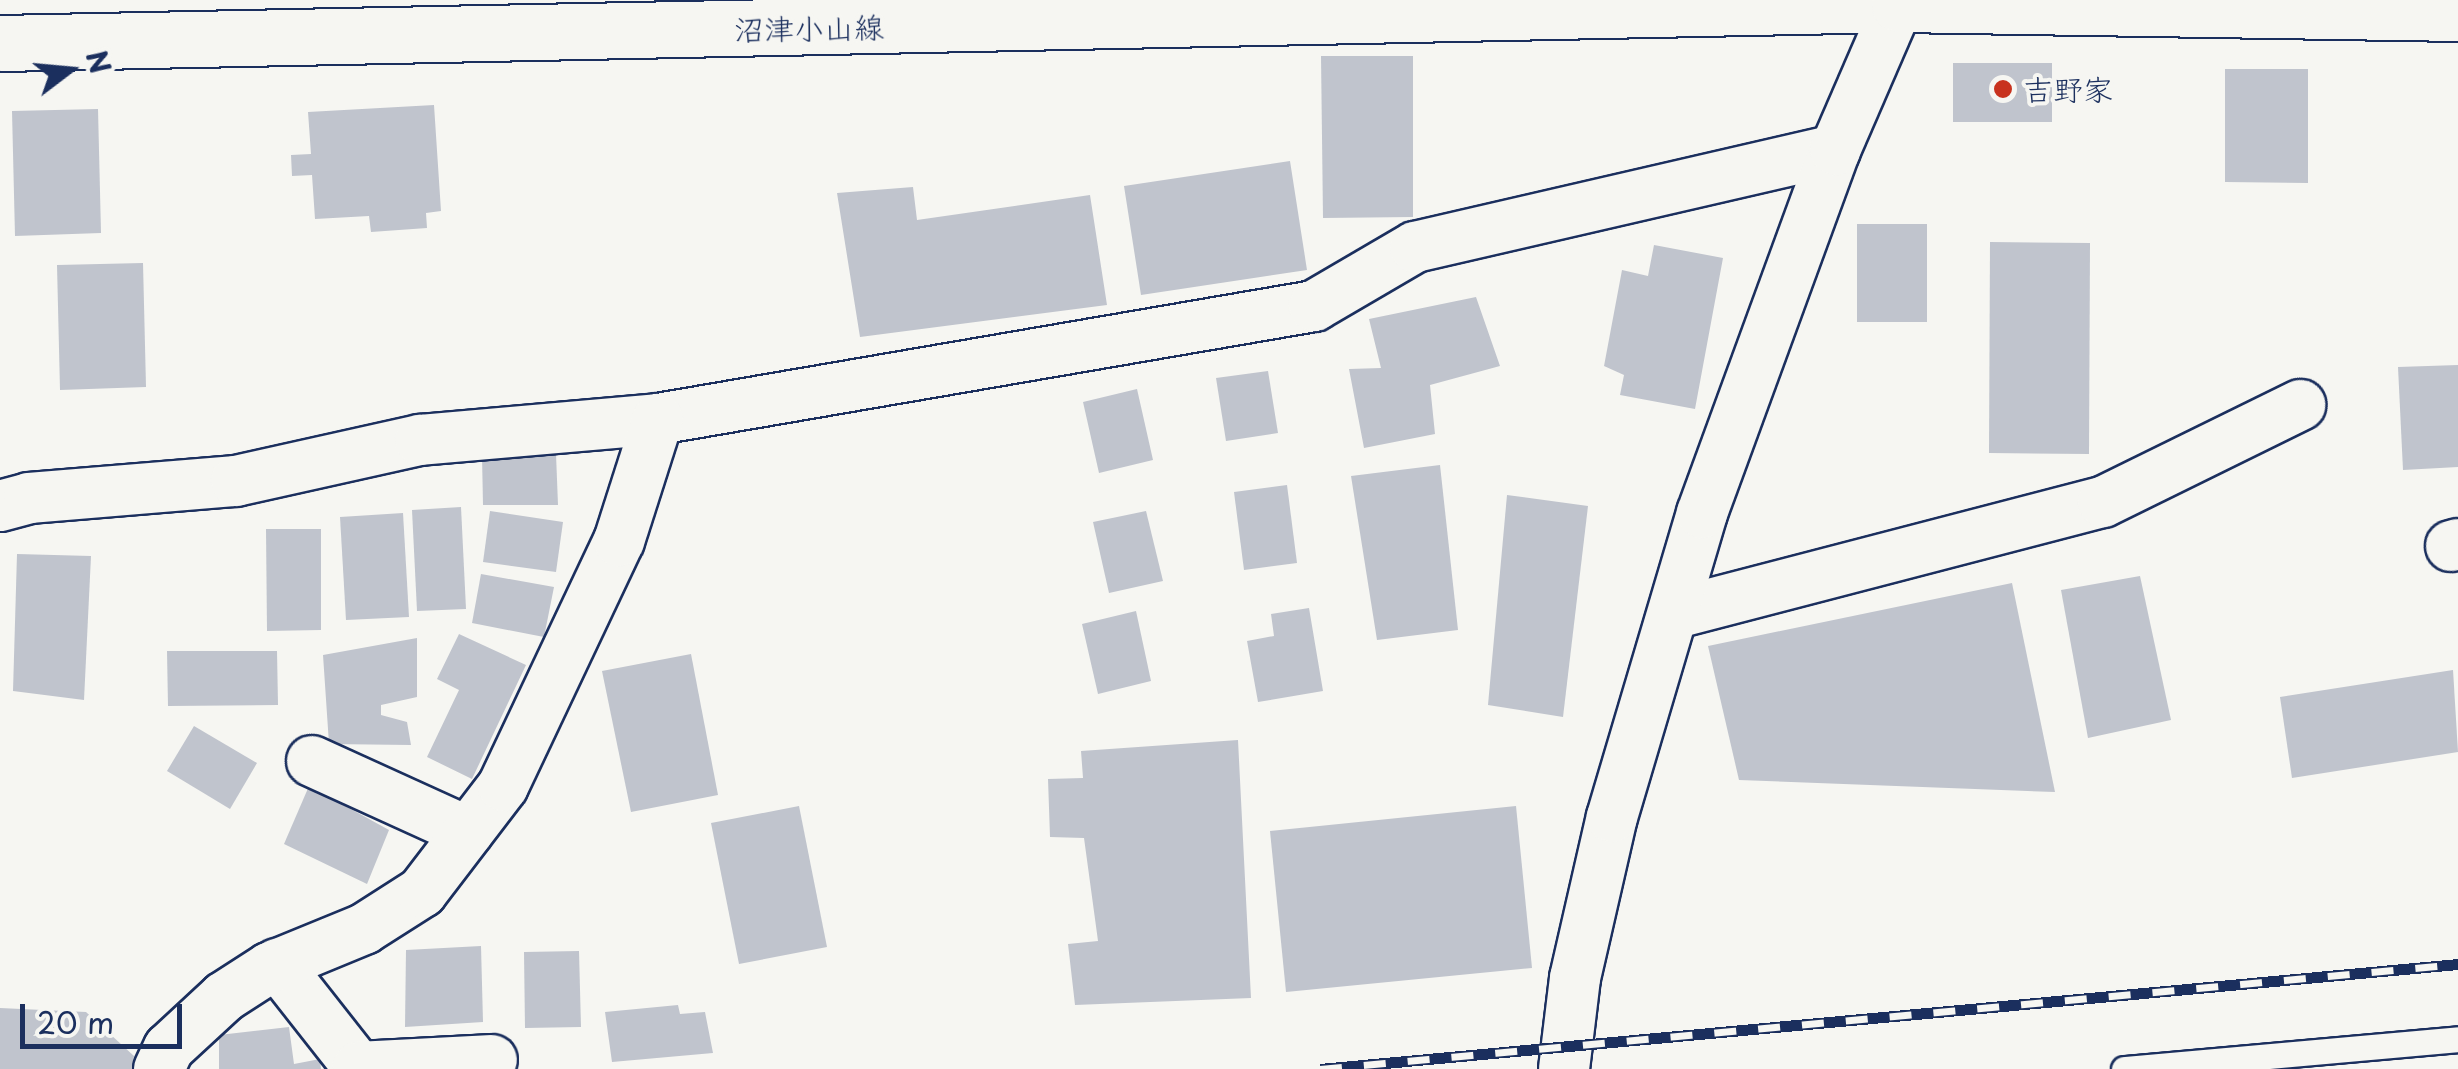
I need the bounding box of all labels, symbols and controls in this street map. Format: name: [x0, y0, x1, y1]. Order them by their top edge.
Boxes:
street label: 沼津小山線: [734, 9, 884, 47]
north arrow: [20, 20, 120, 120]
text: N: [76, 45, 123, 78]
place label: 吉野家: [2023, 71, 2113, 107]
marker: 吉野家: [1992, 78, 2014, 100]
scale bar: [25, 984, 188, 1046]
text: 20 m: [37, 999, 114, 1044]

